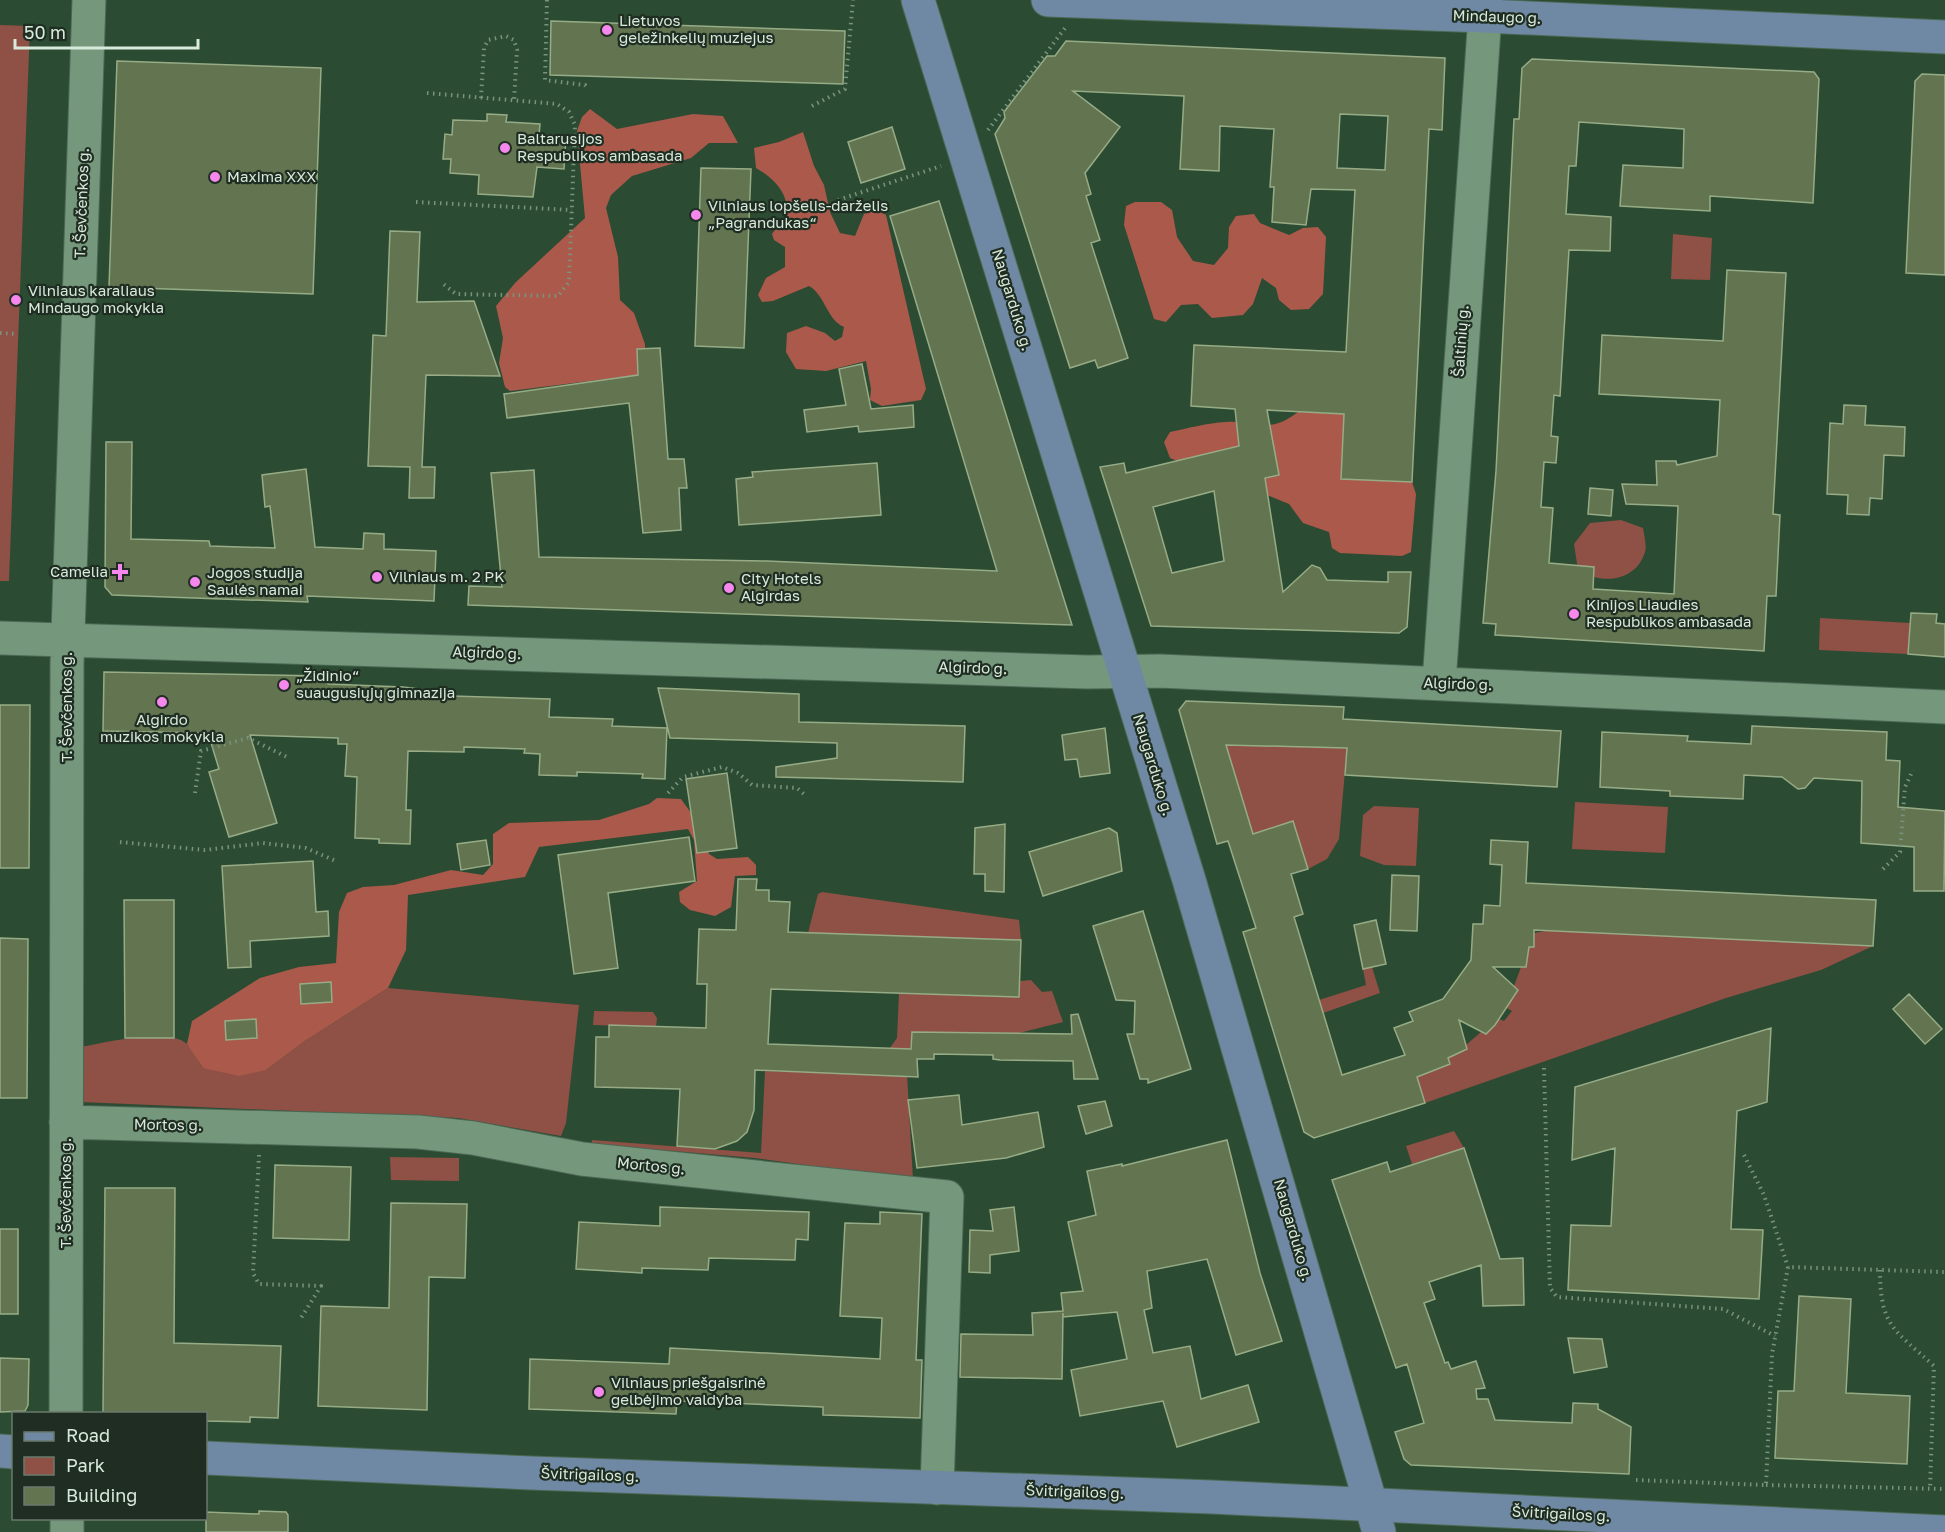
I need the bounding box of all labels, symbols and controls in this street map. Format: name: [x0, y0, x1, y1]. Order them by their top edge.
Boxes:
street label: Mindaugo g.: [1452, 5, 1542, 27]
place label: Lietuvos geležinkelių muziejus: [619, 11, 774, 46]
scale bar: [15, 12, 198, 50]
text: 50 m: [24, 21, 66, 43]
marker: Lietuvos geležinkelių muziejus: [600, 23, 614, 37]
place label: Baltarusijos Respublikos ambasada: [517, 129, 683, 164]
marker: Baltarusijos Respublikos ambasada: [498, 141, 512, 155]
street label: T. Ševčenkos g.: [70, 147, 92, 259]
place label: Maxima XXX: [227, 167, 316, 185]
marker: Maxima XXX: [208, 170, 222, 184]
place label: Vilniaus lopšelis-darželis „Pagrandukas“: [708, 196, 888, 231]
marker: Vilniaus lopšelis-darželis „Pagrandukas“: [689, 208, 703, 222]
street label: Naugarduko g.: [989, 247, 1037, 353]
place label: Vilniaus karaliaus Mindaugo mokykla: [28, 281, 164, 316]
marker: Vilniaus karaliaus Mindaugo mokykla: [9, 293, 23, 307]
street label: Šaltinių g.: [1448, 304, 1472, 378]
place label: Camelia: [50, 562, 108, 580]
place label: Jogos studija Saulės namai: [207, 563, 303, 598]
marker: Camelia: [113, 565, 127, 579]
place label: Vilniaus m. 2 PK: [389, 567, 505, 585]
place label: City Hotels Algirdas: [741, 569, 822, 604]
marker: Vilniaus m. 2 PK: [370, 570, 384, 584]
marker: Jogos studija Saulės namai: [188, 575, 202, 589]
marker: City Hotels Algirdas: [722, 581, 736, 595]
place label: Kinijos Liaudies Respublikos ambasada: [1586, 595, 1752, 630]
marker: Kinijos Liaudies Respublikos ambasada: [1567, 607, 1581, 621]
street label: Algirdo g.: [452, 642, 522, 662]
street label: T. Ševčenkos g.: [57, 652, 75, 762]
street label: Algirdo g.: [938, 657, 1008, 677]
place label: „Židinio“ suaugusiųjų gimnazija: [296, 666, 455, 701]
street label: Algirdo g.: [1423, 673, 1493, 693]
marker: „Židinio“ suaugusiųjų gimnazija: [277, 678, 291, 692]
marker: Algirdo muzikos mokykla: [155, 695, 169, 709]
place label: Algirdo muzikos mokykla: [100, 710, 224, 745]
street label: Naugarduko g.: [1130, 712, 1178, 818]
street label: Mortos g.: [134, 1114, 202, 1134]
street label: T. Ševčenkos g.: [56, 1138, 74, 1248]
street label: Mortos g.: [616, 1152, 686, 1178]
street label: Naugarduko g.: [1271, 1177, 1317, 1283]
place label: Vilniaus priešgaisrinė gelbėjimo valdyba: [611, 1373, 766, 1408]
marker: Vilniaus priešgaisrinė gelbėjimo valdyba: [592, 1385, 606, 1399]
legend: [12, 1412, 207, 1520]
text: Road: [66, 1424, 110, 1446]
text: Park: [66, 1454, 105, 1476]
street label: Švitrigailos g.: [540, 1463, 640, 1485]
street label: Švitrigailos g.: [1025, 1480, 1125, 1502]
text: Building: [66, 1484, 137, 1506]
street label: Švitrigailos g.: [1511, 1501, 1611, 1525]

